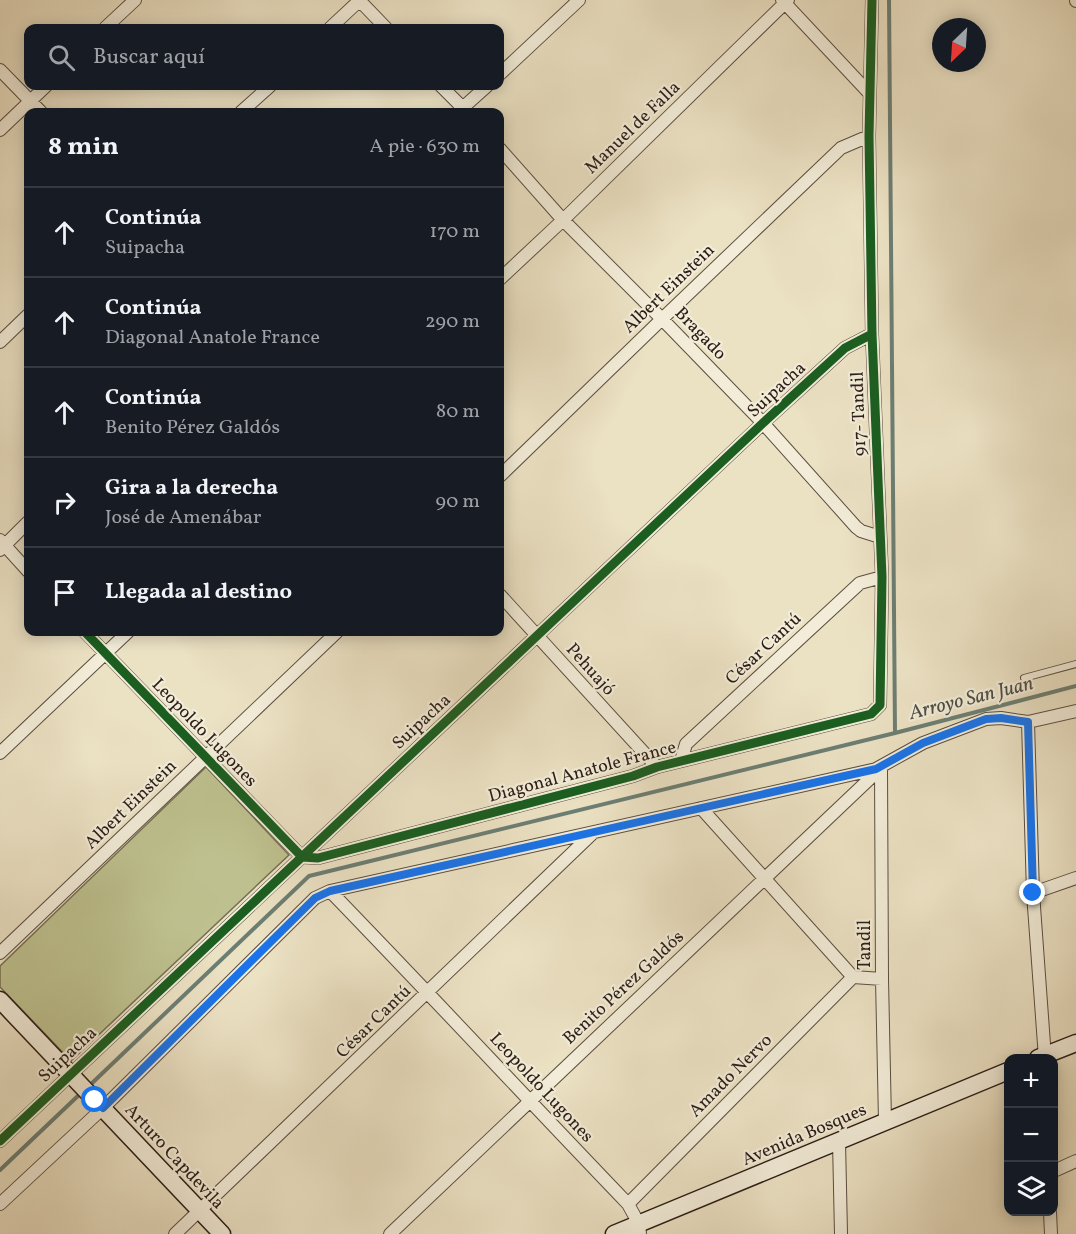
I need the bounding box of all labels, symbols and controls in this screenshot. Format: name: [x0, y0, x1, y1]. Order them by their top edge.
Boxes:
north arrow: [932, 18, 986, 72]
search box: [24, 24, 504, 90]
icon: search: [45, 41, 78, 74]
text: Buscar aquí: [93, 42, 205, 73]
street label: Manuel de Falla: [580, 76, 686, 180]
text: 8 min: [48, 129, 119, 165]
text: A pie · 630 m: [370, 133, 480, 161]
text: Continúa: [105, 203, 202, 234]
icon: ahead: [48, 216, 81, 249]
text: 170 m: [430, 218, 480, 246]
text: Suipacha: [105, 234, 185, 262]
street label: Albert Einstein: [617, 238, 721, 340]
text: Continúa: [105, 293, 202, 324]
street label: Bragado: [668, 302, 732, 366]
icon: ahead: [48, 306, 81, 339]
text: 290 m: [425, 308, 480, 336]
text: Diagonal Anatole France: [105, 324, 320, 352]
street label: Suipacha: [742, 356, 812, 424]
street label: 917- Tandil: [846, 371, 873, 457]
text: Continúa: [105, 383, 202, 414]
icon: ahead: [48, 396, 81, 429]
text: 80 m: [436, 398, 480, 426]
text: Benito Pérez Galdós: [105, 414, 280, 442]
text: Gira a la derecha: [105, 473, 278, 504]
icon: right: [48, 486, 81, 519]
text: 90 m: [436, 488, 480, 516]
text: José de Amenábar: [105, 504, 261, 532]
icon: arrive: [48, 576, 81, 609]
text: Llegada al destino: [105, 577, 292, 608]
street label: César Cantú: [720, 607, 808, 691]
street label: Pehuajó: [559, 638, 620, 702]
water label: Arroyo San Juan: [905, 670, 1037, 728]
street label: Leopoldo Lugones: [145, 673, 262, 793]
street label: Suipacha: [387, 688, 457, 756]
street label: Diagonal Anatole France: [486, 735, 679, 810]
street label: Albert Einstein: [79, 754, 183, 856]
route end: [1019, 879, 1045, 905]
street label: Tandil: [853, 920, 878, 970]
street label: Benito Pérez Galdós: [558, 925, 690, 1051]
street label: César Cantú: [331, 980, 417, 1064]
street label: Suipacha: [33, 1021, 103, 1089]
street label: Leopoldo Lugones: [483, 1027, 599, 1149]
street label: Amado Nervo: [684, 1029, 779, 1124]
map controls: [1004, 1054, 1058, 1216]
button: +: [1004, 1054, 1058, 1108]
route start: [81, 1086, 107, 1112]
street label: Avenida Bosques: [738, 1098, 871, 1173]
street label: Arturo Capdevila: [118, 1099, 230, 1215]
button: −: [1004, 1108, 1058, 1162]
button: layers: [1004, 1162, 1058, 1216]

